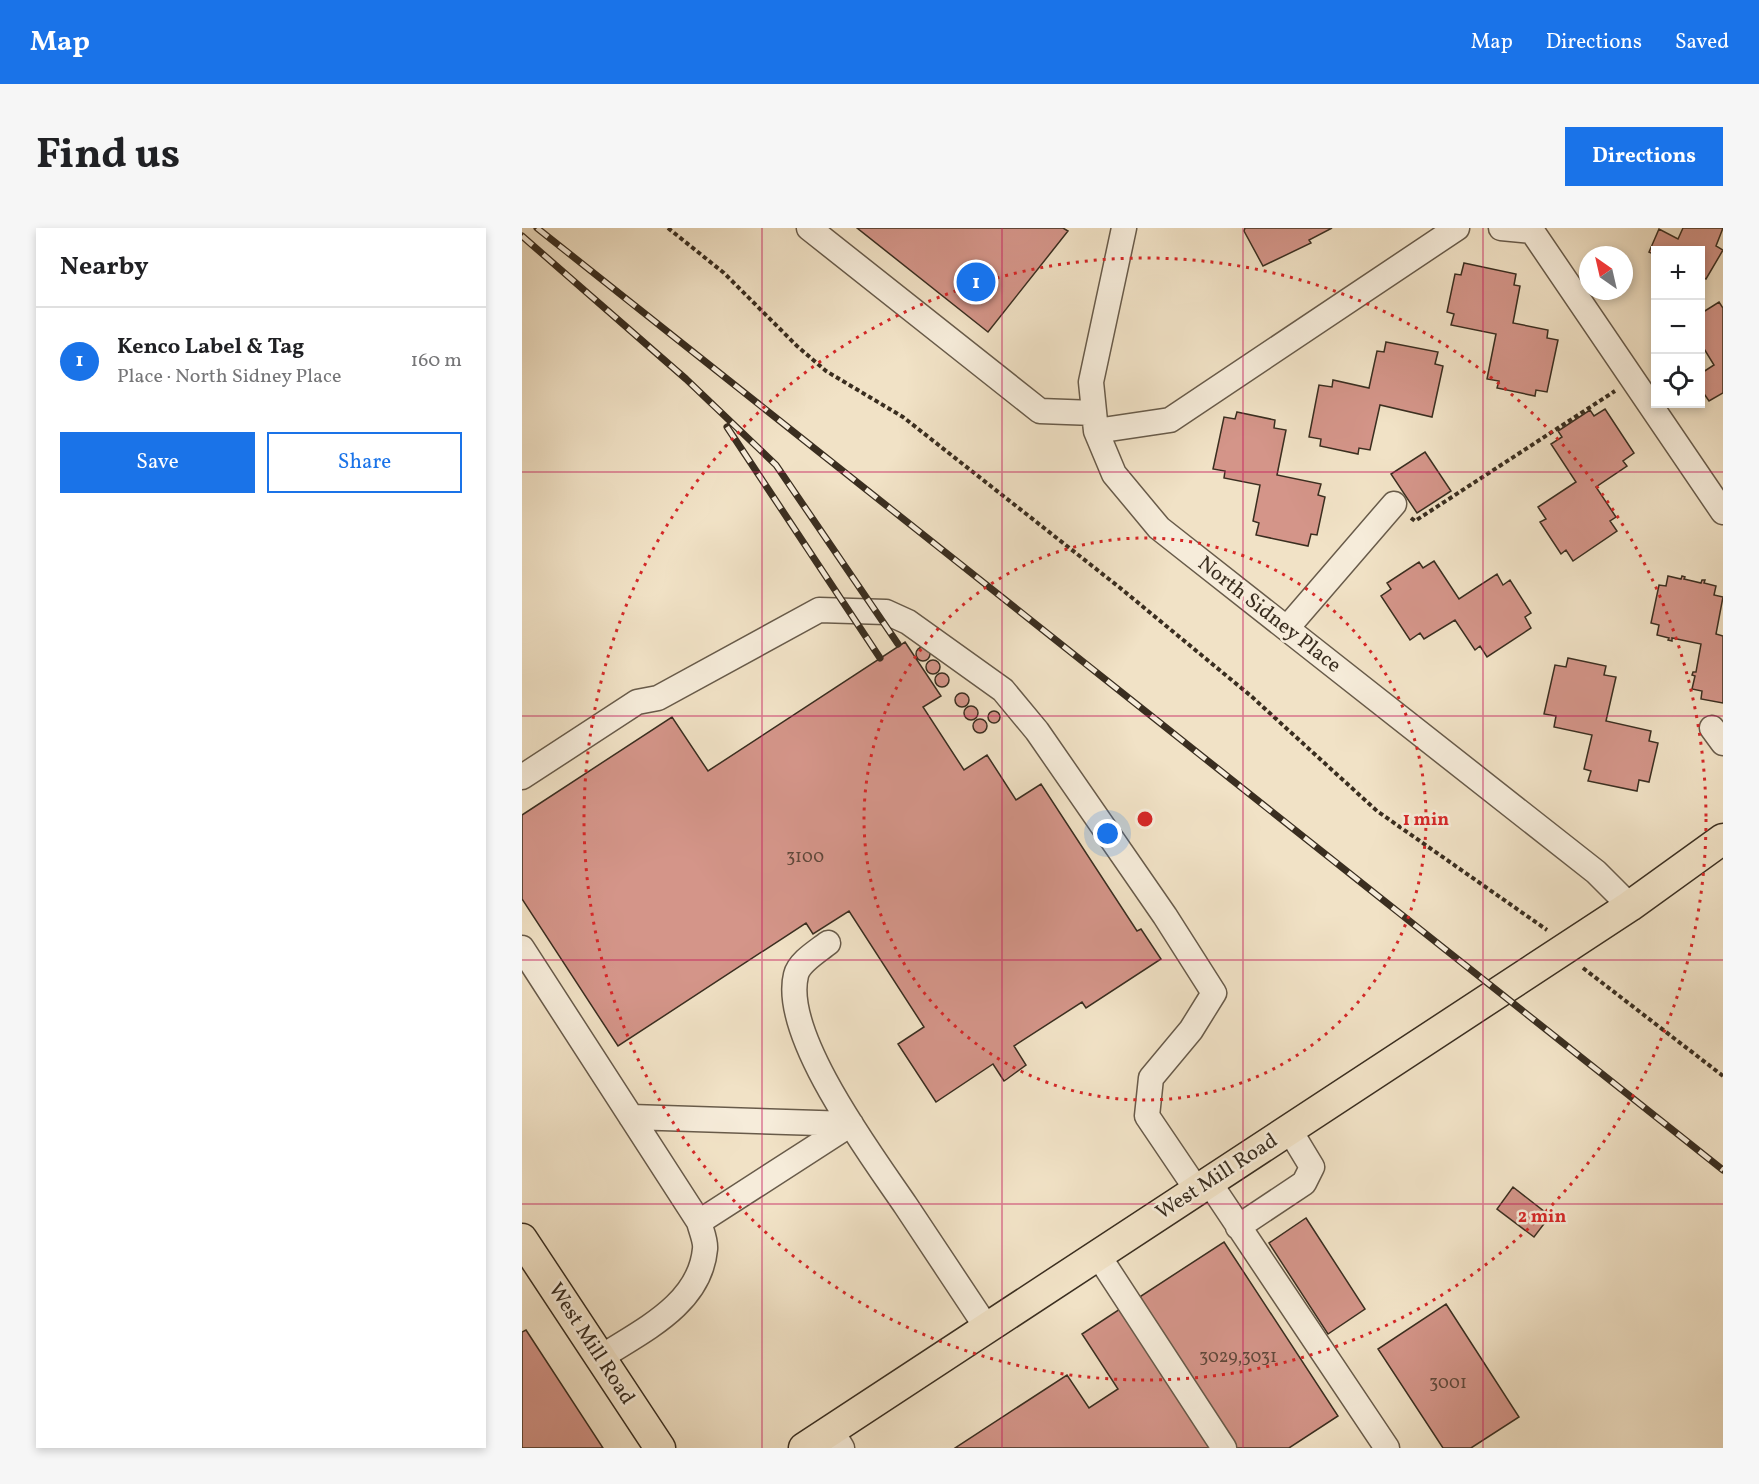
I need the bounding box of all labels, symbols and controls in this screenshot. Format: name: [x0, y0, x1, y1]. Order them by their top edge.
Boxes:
text: Map: [30, 23, 90, 62]
text: Map: [1471, 28, 1513, 57]
text: Directions: [1546, 28, 1642, 57]
text: Saved: [1675, 28, 1729, 57]
text: Find us: [36, 127, 180, 186]
button: Directions: [1565, 127, 1723, 186]
north arrow: [1579, 246, 1633, 300]
map controls: [1651, 246, 1705, 408]
button: +: [1651, 246, 1705, 300]
text: Nearby: [60, 249, 149, 285]
pin: 1: [956, 260, 996, 304]
button: −: [1651, 300, 1705, 354]
text: Kenco Label & Tag: [117, 332, 304, 363]
text: 1: [75, 347, 84, 375]
text: 160 m: [410, 347, 462, 375]
button: locate: [1651, 354, 1705, 408]
text: Place · North Sidney Place: [117, 363, 341, 391]
button: Save: [60, 432, 255, 493]
button: Share: [267, 432, 462, 493]
street label: North Sidney Place: [1191, 550, 1347, 680]
text: 1 min: [1403, 808, 1449, 833]
centre of rings: [1135, 809, 1155, 829]
your location: [1093, 819, 1122, 848]
house number: 3100: [786, 845, 824, 870]
street label: West Mill Road: [1150, 1127, 1284, 1227]
text: 2 min: [1518, 1205, 1566, 1230]
street label: West Mill Road: [541, 1277, 641, 1411]
house number: 3029,3031: [1199, 1345, 1277, 1370]
house number: 3001: [1429, 1371, 1467, 1396]

